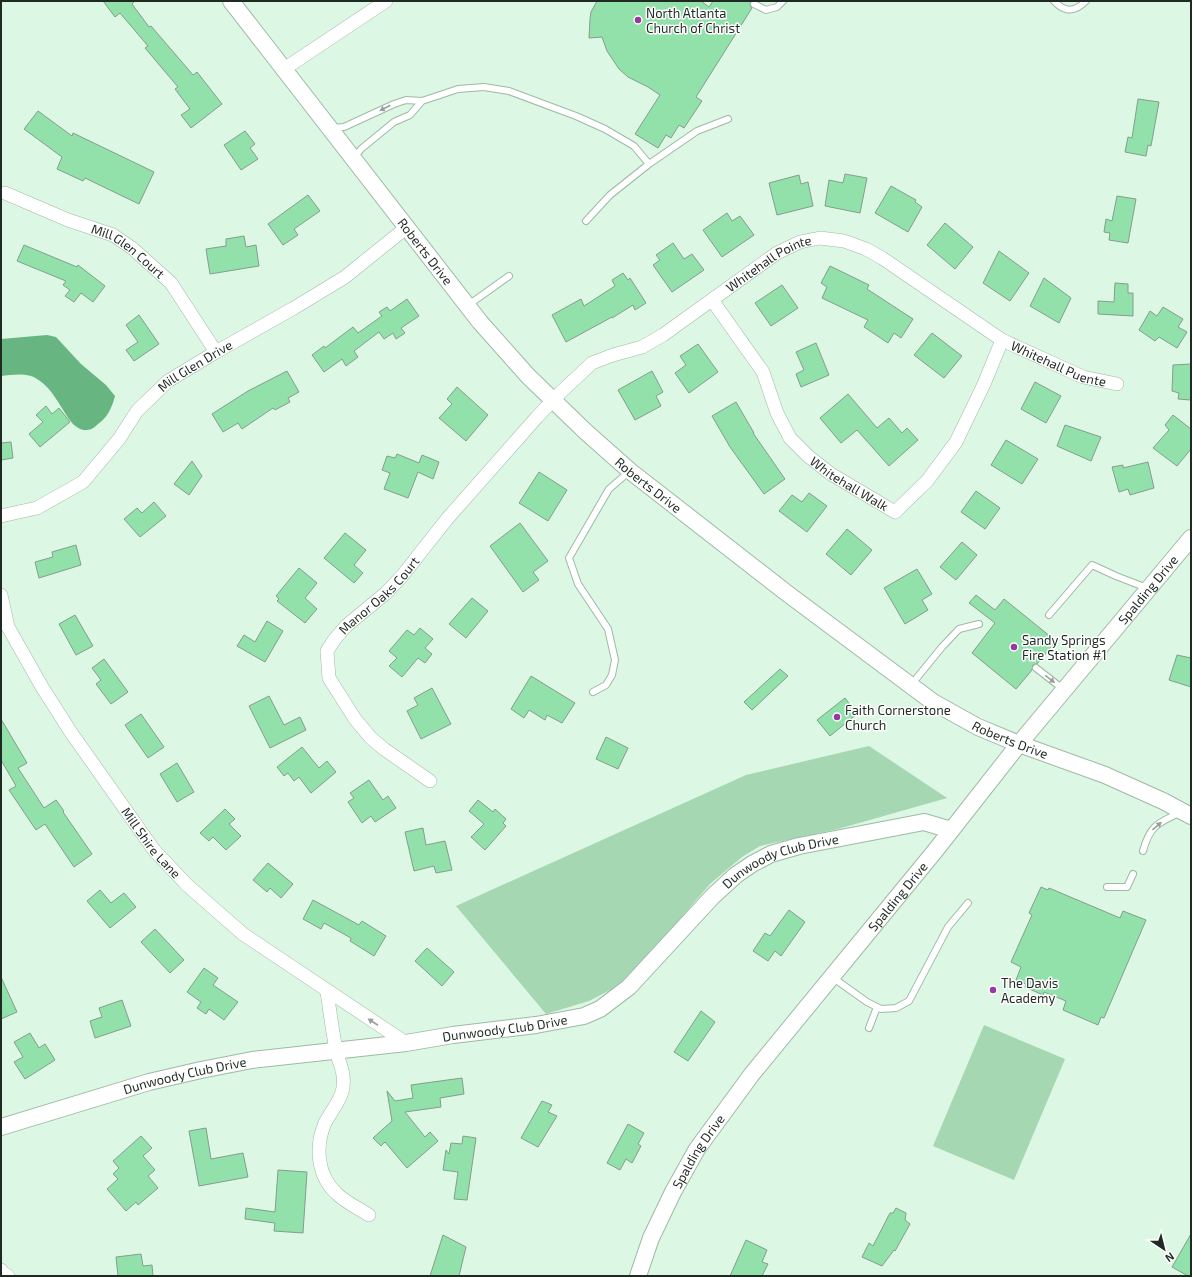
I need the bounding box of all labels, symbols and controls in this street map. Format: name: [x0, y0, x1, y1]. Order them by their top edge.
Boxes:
place label: North Atlanta Church of Christ: [646, 5, 740, 36]
marker: North Atlanta Church of Christ: [633, 15, 643, 25]
one-way arrow: [379, 105, 391, 111]
street label: Roberts Drive: [394, 215, 456, 288]
street label: Mill Glen Court: [89, 220, 168, 282]
street label: Whitehall Pointe: [723, 232, 813, 295]
street label: Mill Glen Drive: [154, 336, 235, 395]
street label: Whitehall Puente: [1009, 337, 1108, 390]
street label: Whitehall Walk: [807, 453, 892, 514]
street label: Roberts Drive: [612, 454, 685, 516]
street label: Spalding Drive: [1114, 552, 1181, 627]
street label: Manor Oaks Court: [335, 553, 422, 637]
place label: Sandy Springs Fire Station #1: [1022, 632, 1107, 663]
marker: Sandy Springs Fire Station #1: [1009, 642, 1019, 652]
one-way arrow: [1045, 675, 1055, 683]
place label: Faith Cornerstone Church: [845, 702, 951, 733]
marker: Faith Cornerstone Church: [832, 712, 842, 722]
street label: Roberts Drive: [969, 717, 1050, 762]
street label: Mill Shire Lane: [118, 804, 184, 881]
one-way arrow: [1151, 821, 1162, 830]
street label: Dunwoody Club Drive: [719, 831, 840, 892]
street label: Spalding Drive: [864, 859, 931, 935]
place label: The Davis Academy: [1001, 975, 1058, 1006]
marker: The Davis Academy: [988, 985, 998, 995]
street label: Dunwoody Club Drive: [441, 1011, 569, 1045]
one-way arrow: [368, 1018, 378, 1026]
street label: Dunwoody Club Drive: [121, 1053, 248, 1097]
street label: Spalding Drive: [669, 1111, 728, 1191]
north arrow: [1144, 1229, 1184, 1269]
text: N: [1163, 1250, 1177, 1265]

